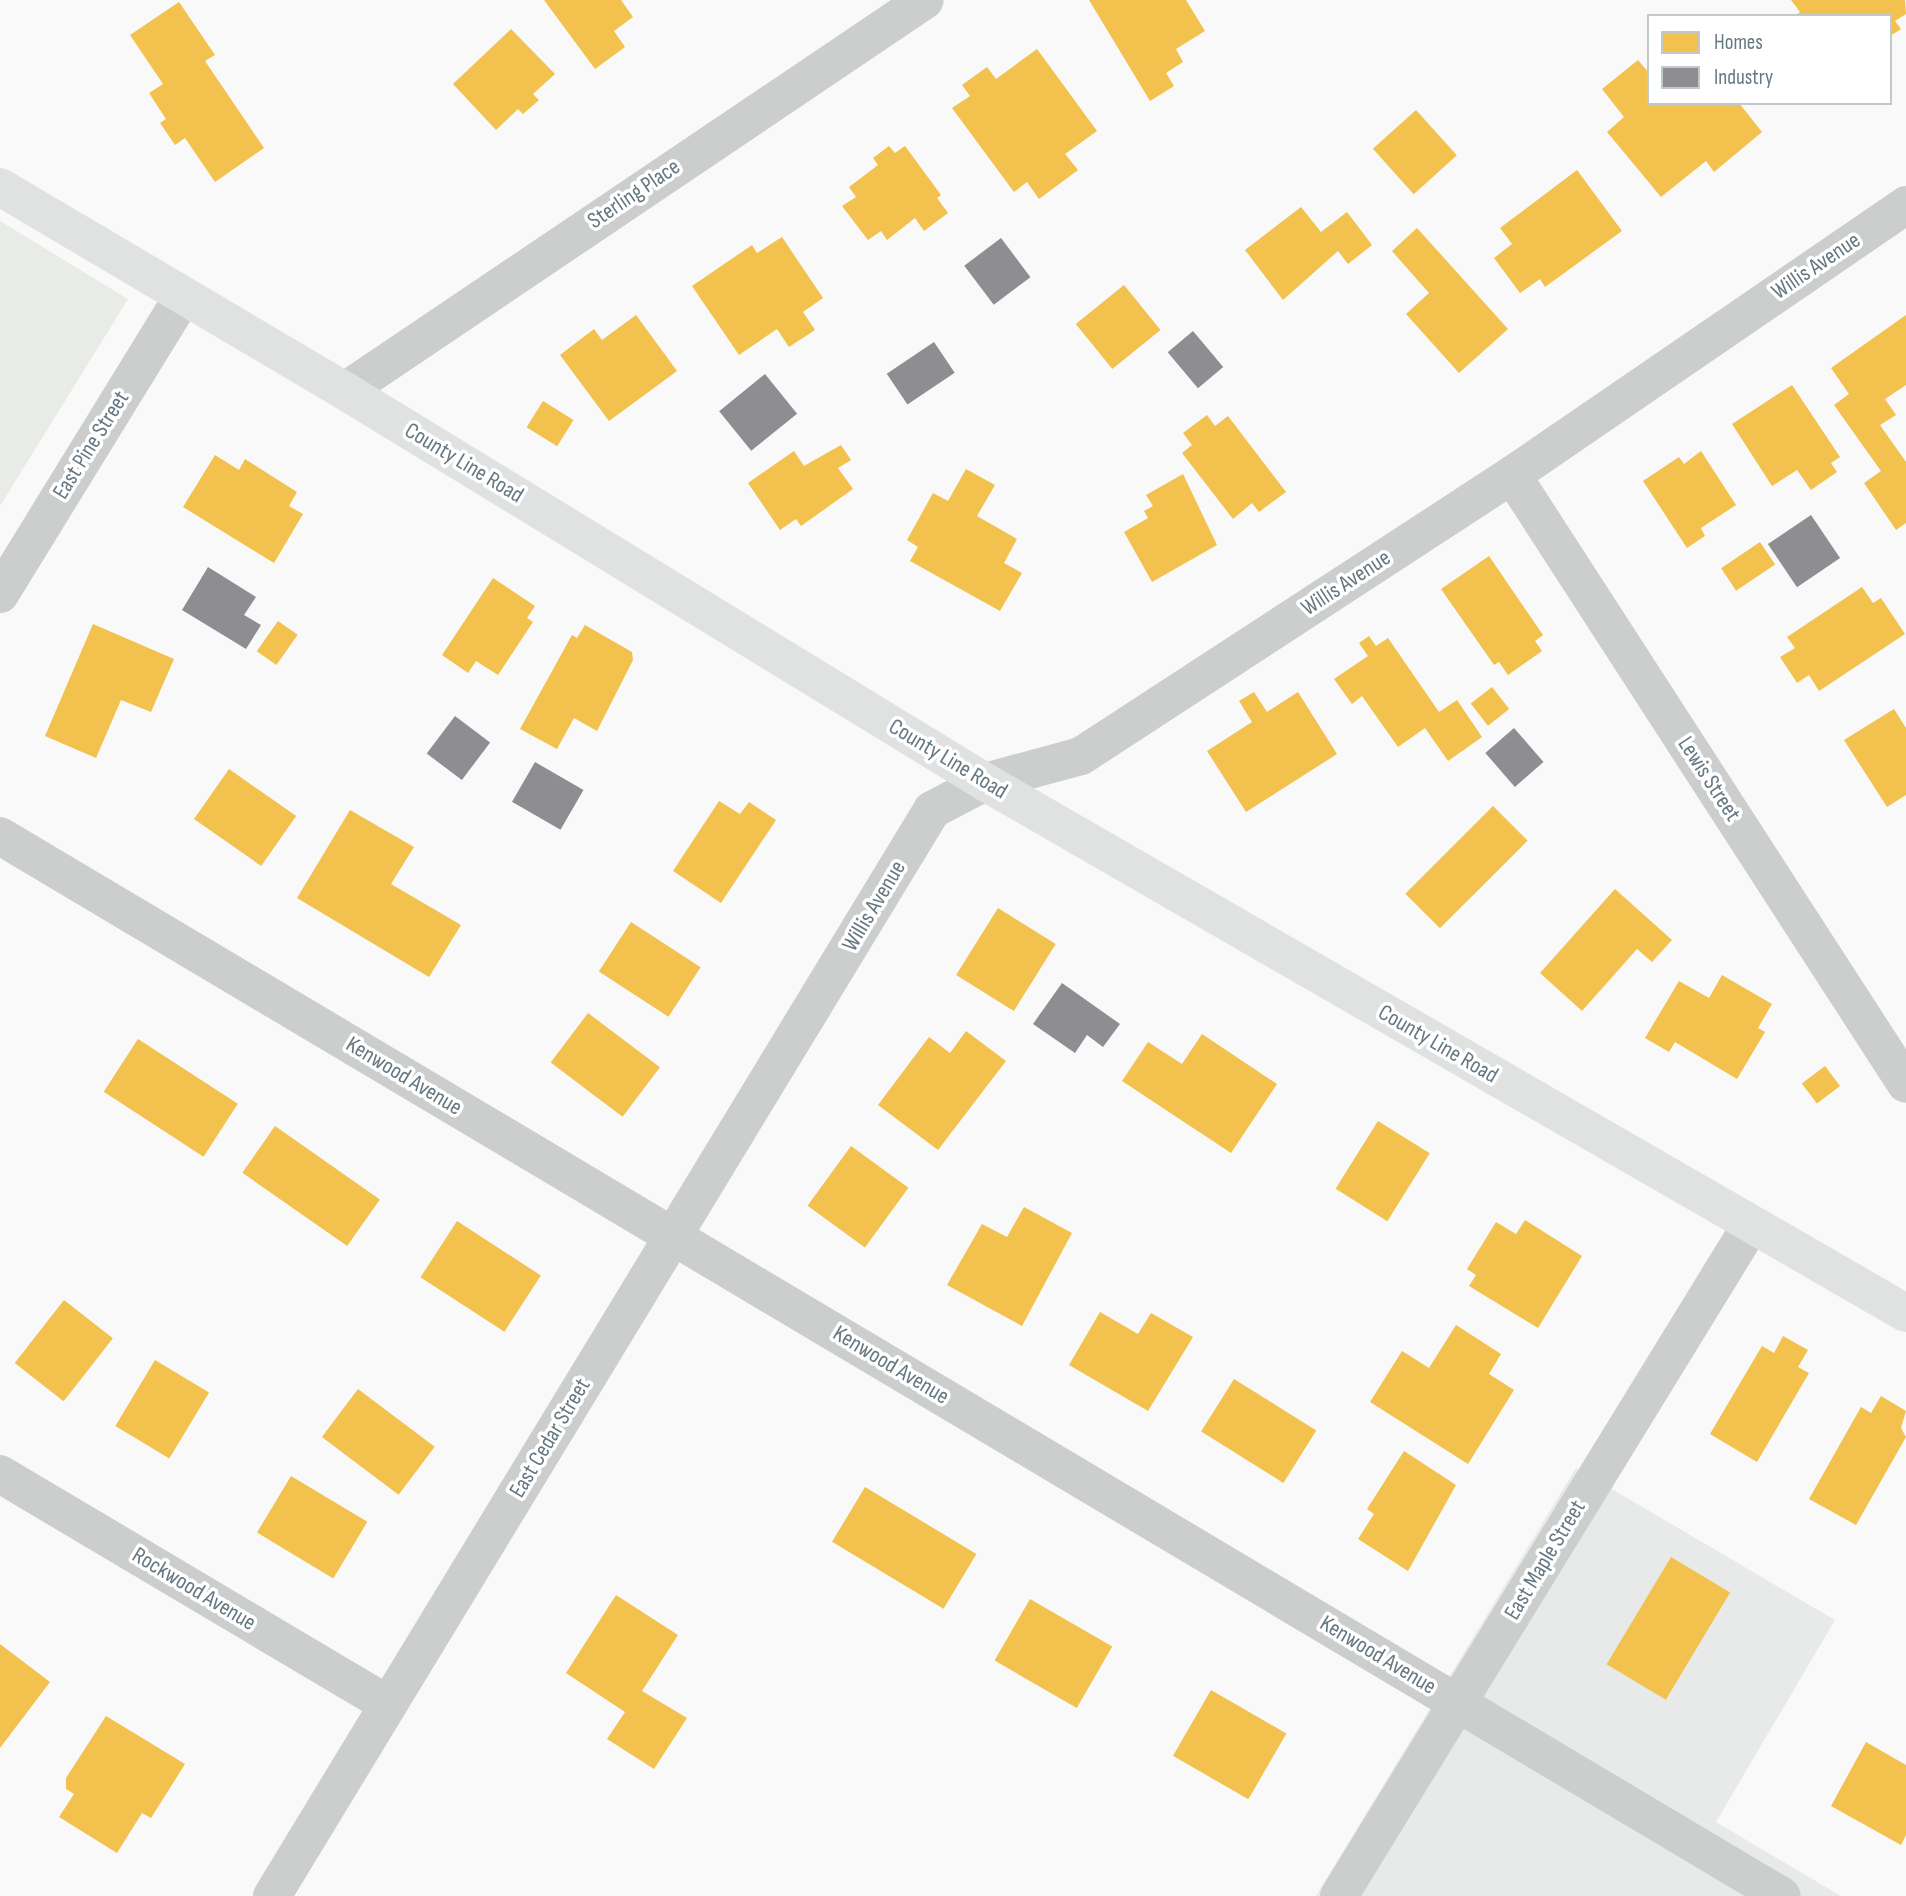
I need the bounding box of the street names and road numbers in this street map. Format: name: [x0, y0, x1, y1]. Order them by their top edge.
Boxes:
street label: Sterling Place: [583, 153, 685, 235]
street label: Willis Avenue: [1767, 226, 1865, 306]
street label: East Pine Street: [47, 386, 135, 504]
street label: County Line Road: [400, 417, 528, 509]
street label: Willis Avenue: [1296, 544, 1396, 622]
street label: County Line Road: [884, 713, 1012, 805]
street label: Lewis Street: [1672, 732, 1746, 826]
street label: Willis Avenue: [836, 856, 912, 956]
street label: County Line Road: [1373, 999, 1503, 1089]
street label: Kenwood Avenue: [341, 1031, 467, 1121]
street label: Kenwood Avenue: [828, 1320, 954, 1410]
street label: East Cedar Street: [504, 1373, 596, 1503]
street label: East Maple Street: [1498, 1495, 1592, 1625]
street label: Rockwood Avenue: [127, 1541, 261, 1637]
street label: Kenwood Avenue: [1315, 1610, 1441, 1700]

